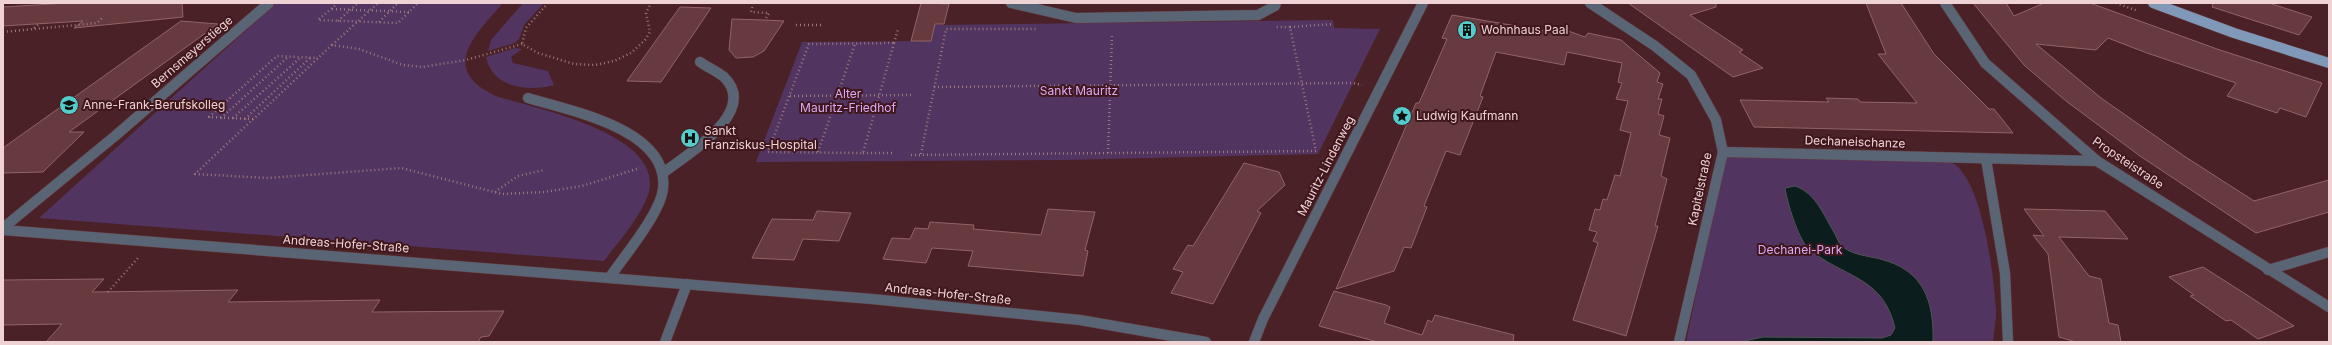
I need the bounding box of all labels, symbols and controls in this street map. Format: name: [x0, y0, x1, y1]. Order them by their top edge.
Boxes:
street label: Bernsmeyerstiege: [148, 12, 235, 91]
building icon: Wohnhaus Paal: [1456, 19, 1478, 41]
place label: Wohnhaus Paal: [1481, 22, 1568, 37]
park label: Sankt Mauritz: [1040, 83, 1118, 98]
park label: Alter Mauritz-Friedhof: [800, 86, 896, 115]
school or university icon: Anne-Frank-Berufskolleg: [58, 94, 80, 116]
place label: Anne-Frank-Berufskolleg: [83, 97, 225, 112]
place icon: Ludwig Kaufmann: [1391, 105, 1413, 127]
place label: Ludwig Kaufmann: [1416, 108, 1518, 123]
street label: Mauritz-Lindenweg: [1294, 113, 1357, 218]
place label: Sankt Franziskus-Hospital: [704, 123, 817, 152]
hospital icon: Sankt Franziskus-Hospital: [679, 127, 701, 149]
street label: Dechaneischanze: [1804, 132, 1906, 151]
street label: Propsteistraße: [2090, 133, 2167, 192]
street label: Kapitelstraße: [1684, 151, 1715, 227]
street label: Andreas-Hofer-Straße: [282, 232, 410, 255]
park label: Dechanei-Park: [1758, 242, 1843, 257]
street label: Andreas-Hofer-Straße: [884, 279, 1012, 308]

